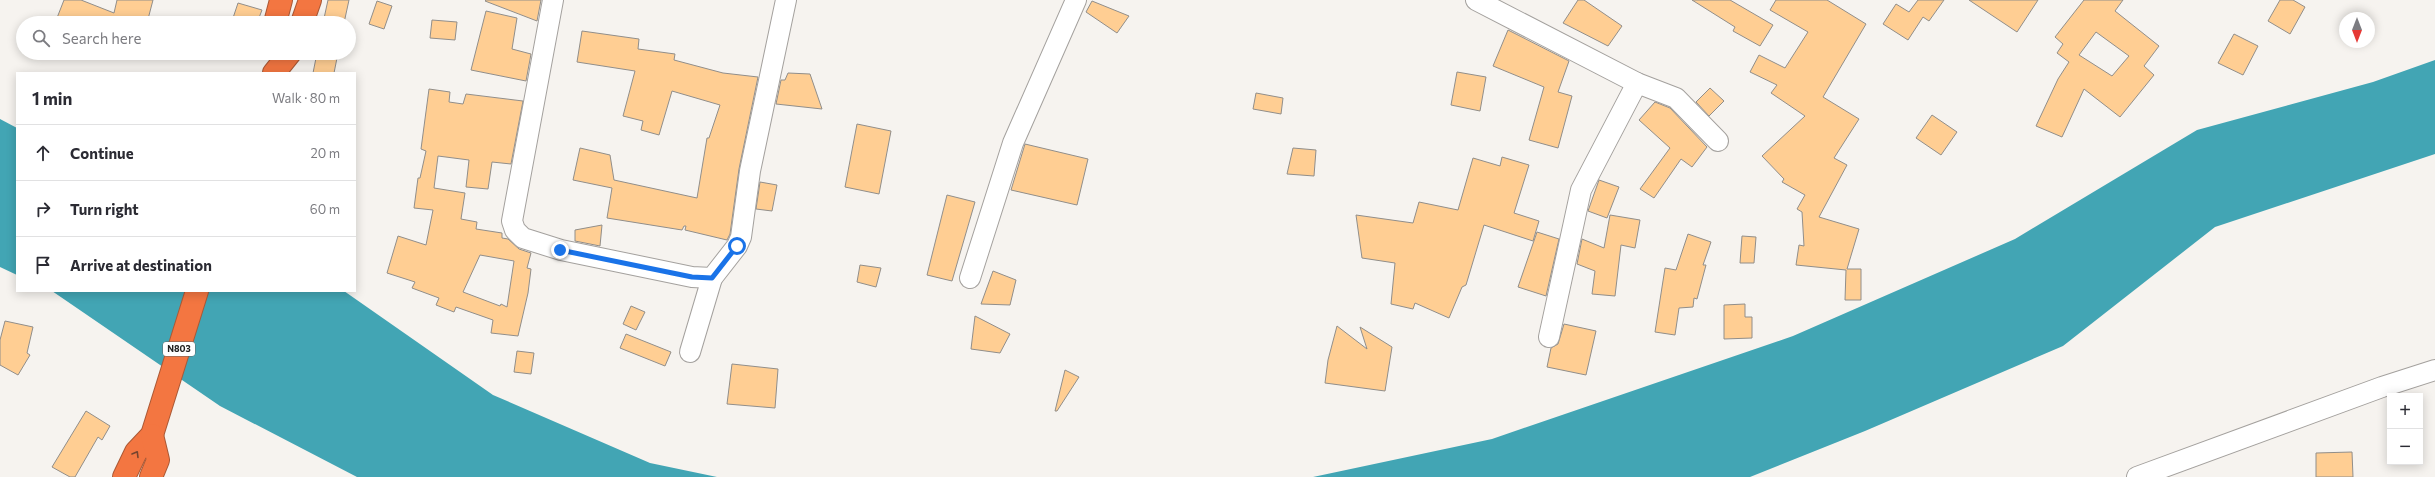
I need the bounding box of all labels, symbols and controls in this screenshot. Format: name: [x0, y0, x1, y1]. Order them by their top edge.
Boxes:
north arrow: [2339, 12, 2375, 48]
search box: [16, 16, 356, 60]
icon: search: [30, 27, 52, 49]
text: Search here: [62, 29, 141, 47]
text: 1 min: [32, 88, 72, 109]
text: Walk · 80 m: [272, 90, 340, 106]
icon: ahead: [32, 142, 54, 164]
text: Continue: [70, 144, 134, 162]
text: 20 m: [311, 145, 340, 161]
icon: right: [32, 198, 54, 220]
text: Turn right: [70, 200, 139, 218]
text: 60 m: [310, 201, 340, 217]
route start: [728, 237, 746, 255]
route end: [551, 241, 569, 259]
icon: arrive: [32, 254, 54, 276]
text: Arrive at destination: [70, 256, 212, 274]
road number: N803: [163, 342, 195, 356]
map controls: [2387, 393, 2423, 465]
button: +: [2387, 393, 2423, 429]
button: −: [2387, 429, 2423, 465]
one-way arrow: [131, 451, 138, 458]

